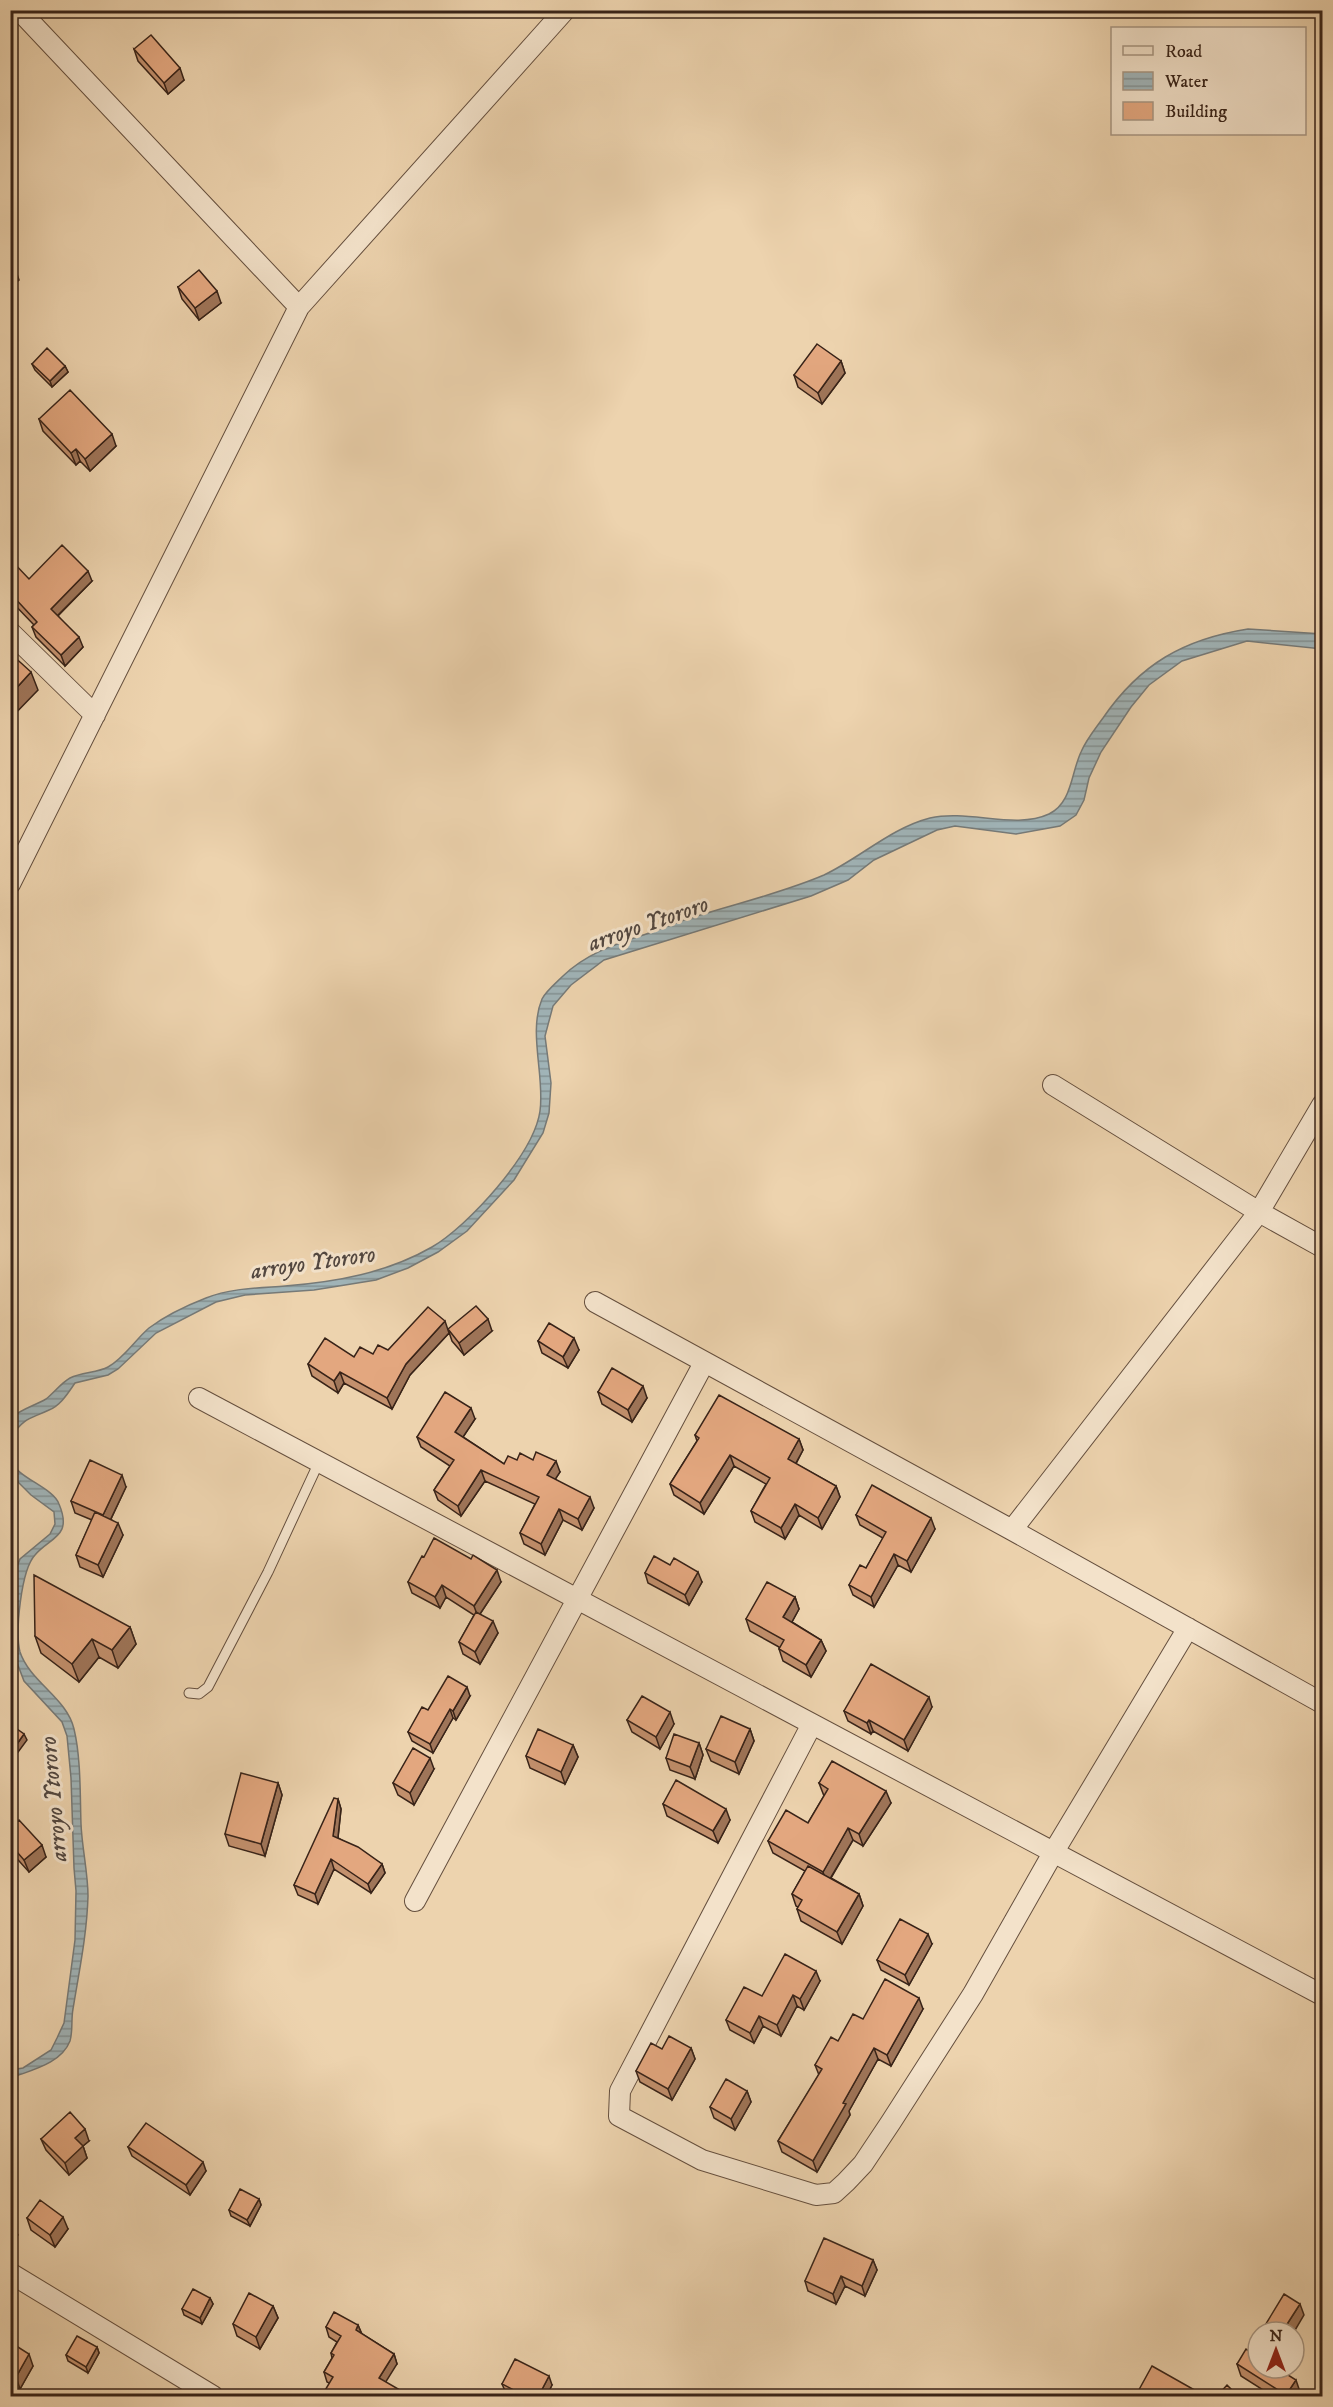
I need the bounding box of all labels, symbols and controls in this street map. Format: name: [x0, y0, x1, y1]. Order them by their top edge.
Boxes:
legend: [1111, 27, 1306, 135]
text: Road: [1165, 41, 1202, 63]
text: Water: [1164, 71, 1208, 93]
text: Building: [1165, 101, 1227, 123]
water label: arroyo Ytororo: [583, 889, 713, 959]
water label: arroyo Ytororo: [248, 1239, 378, 1287]
water label: arroyo Ytororo: [34, 1735, 75, 1864]
north arrow: [1246, 2320, 1306, 2380]
text: N: [1269, 2326, 1283, 2346]

